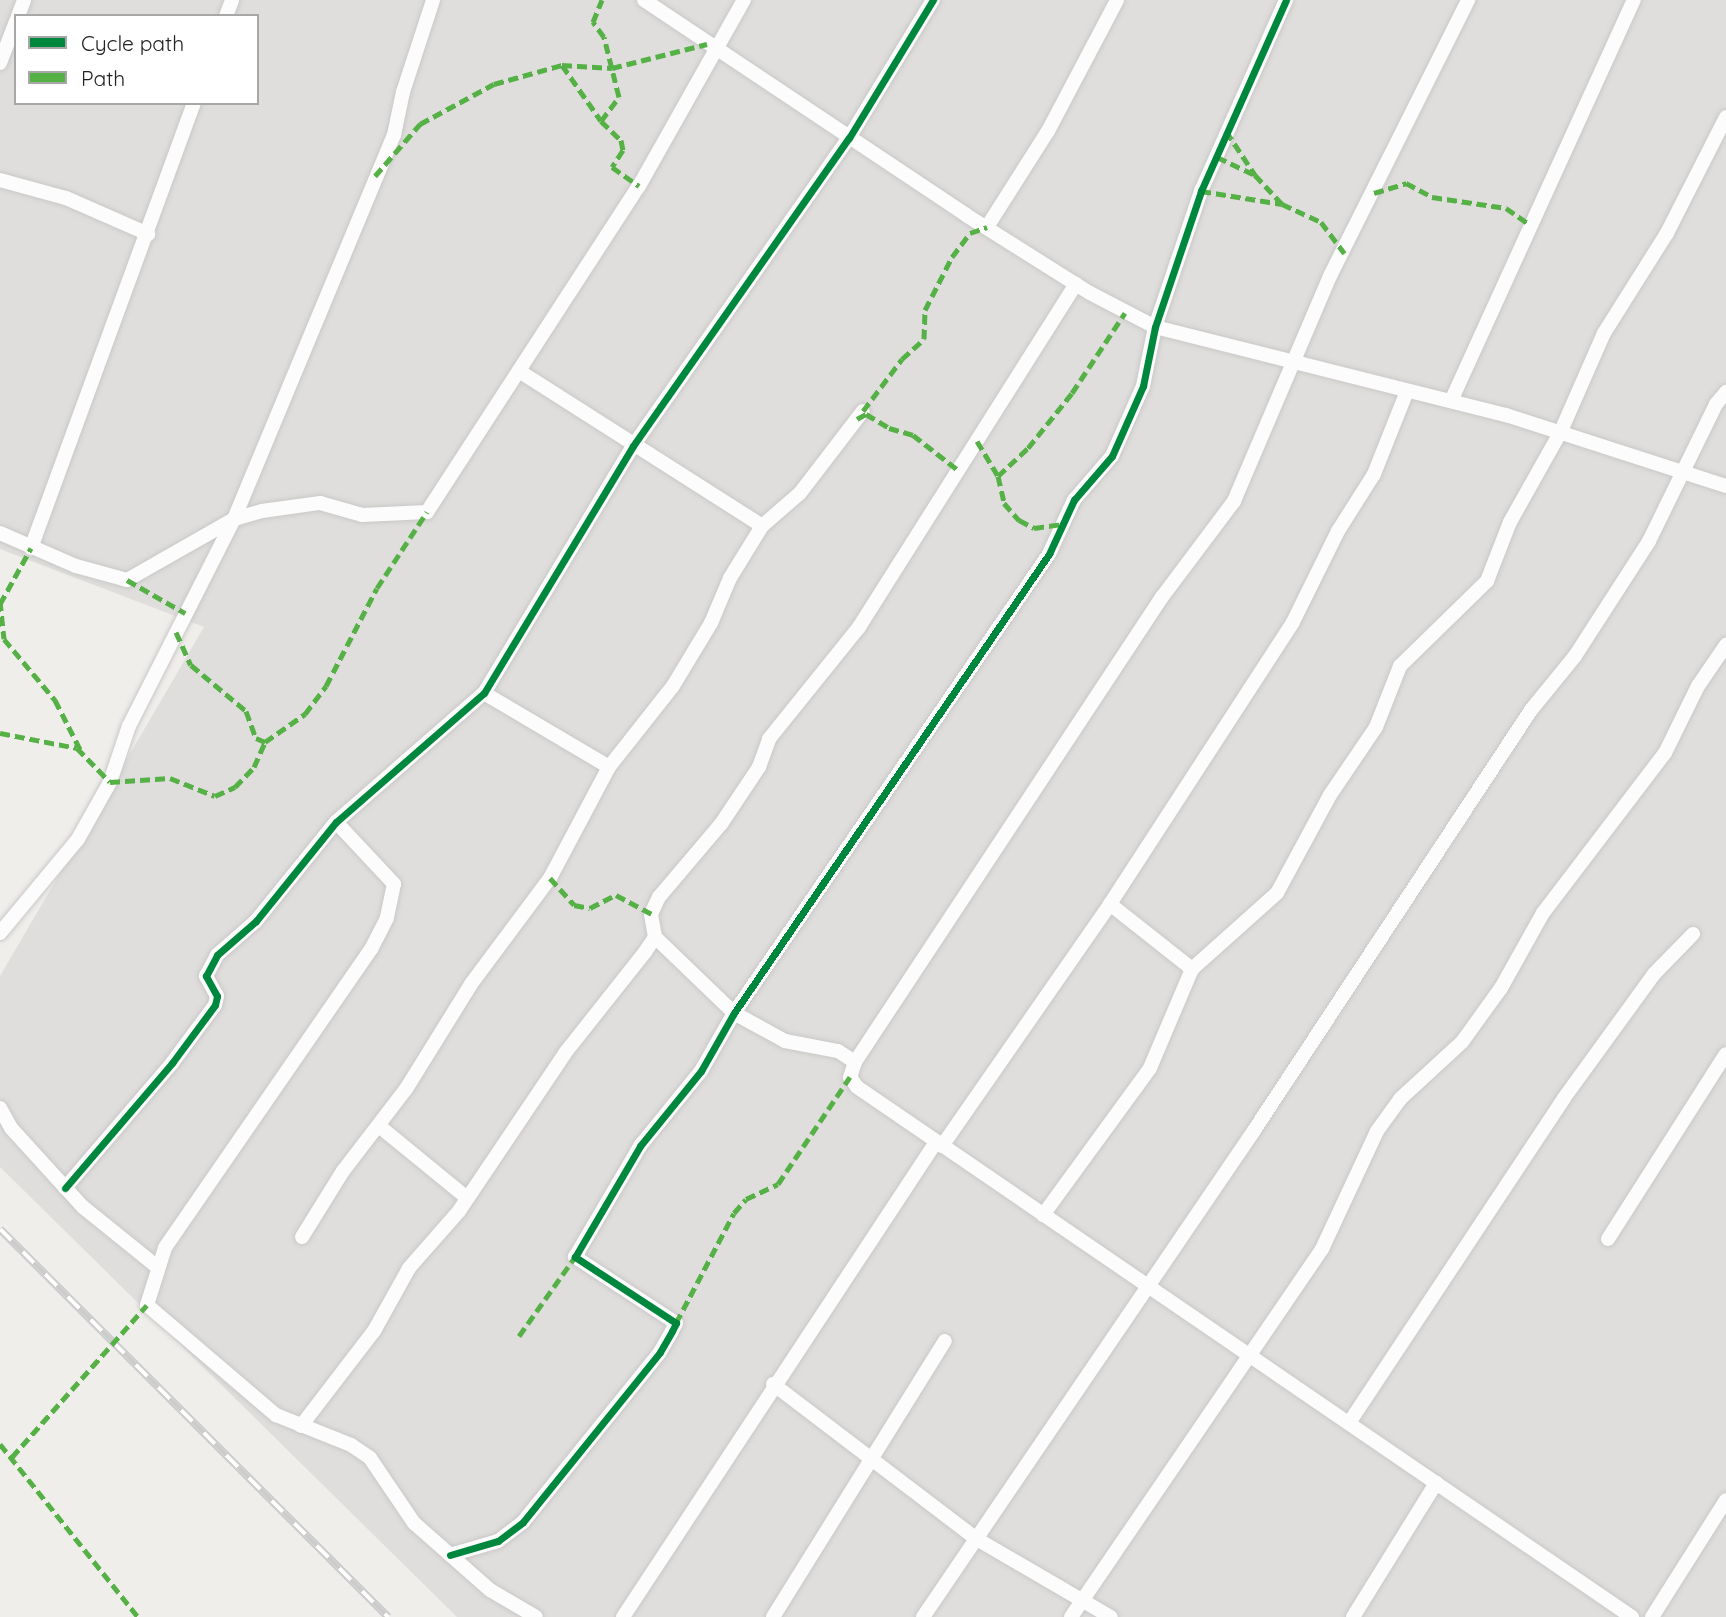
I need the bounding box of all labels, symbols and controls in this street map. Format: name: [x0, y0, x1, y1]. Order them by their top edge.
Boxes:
legend: [14, 14, 259, 105]
text: Cycle path: [81, 30, 184, 56]
text: Path: [81, 65, 125, 91]

